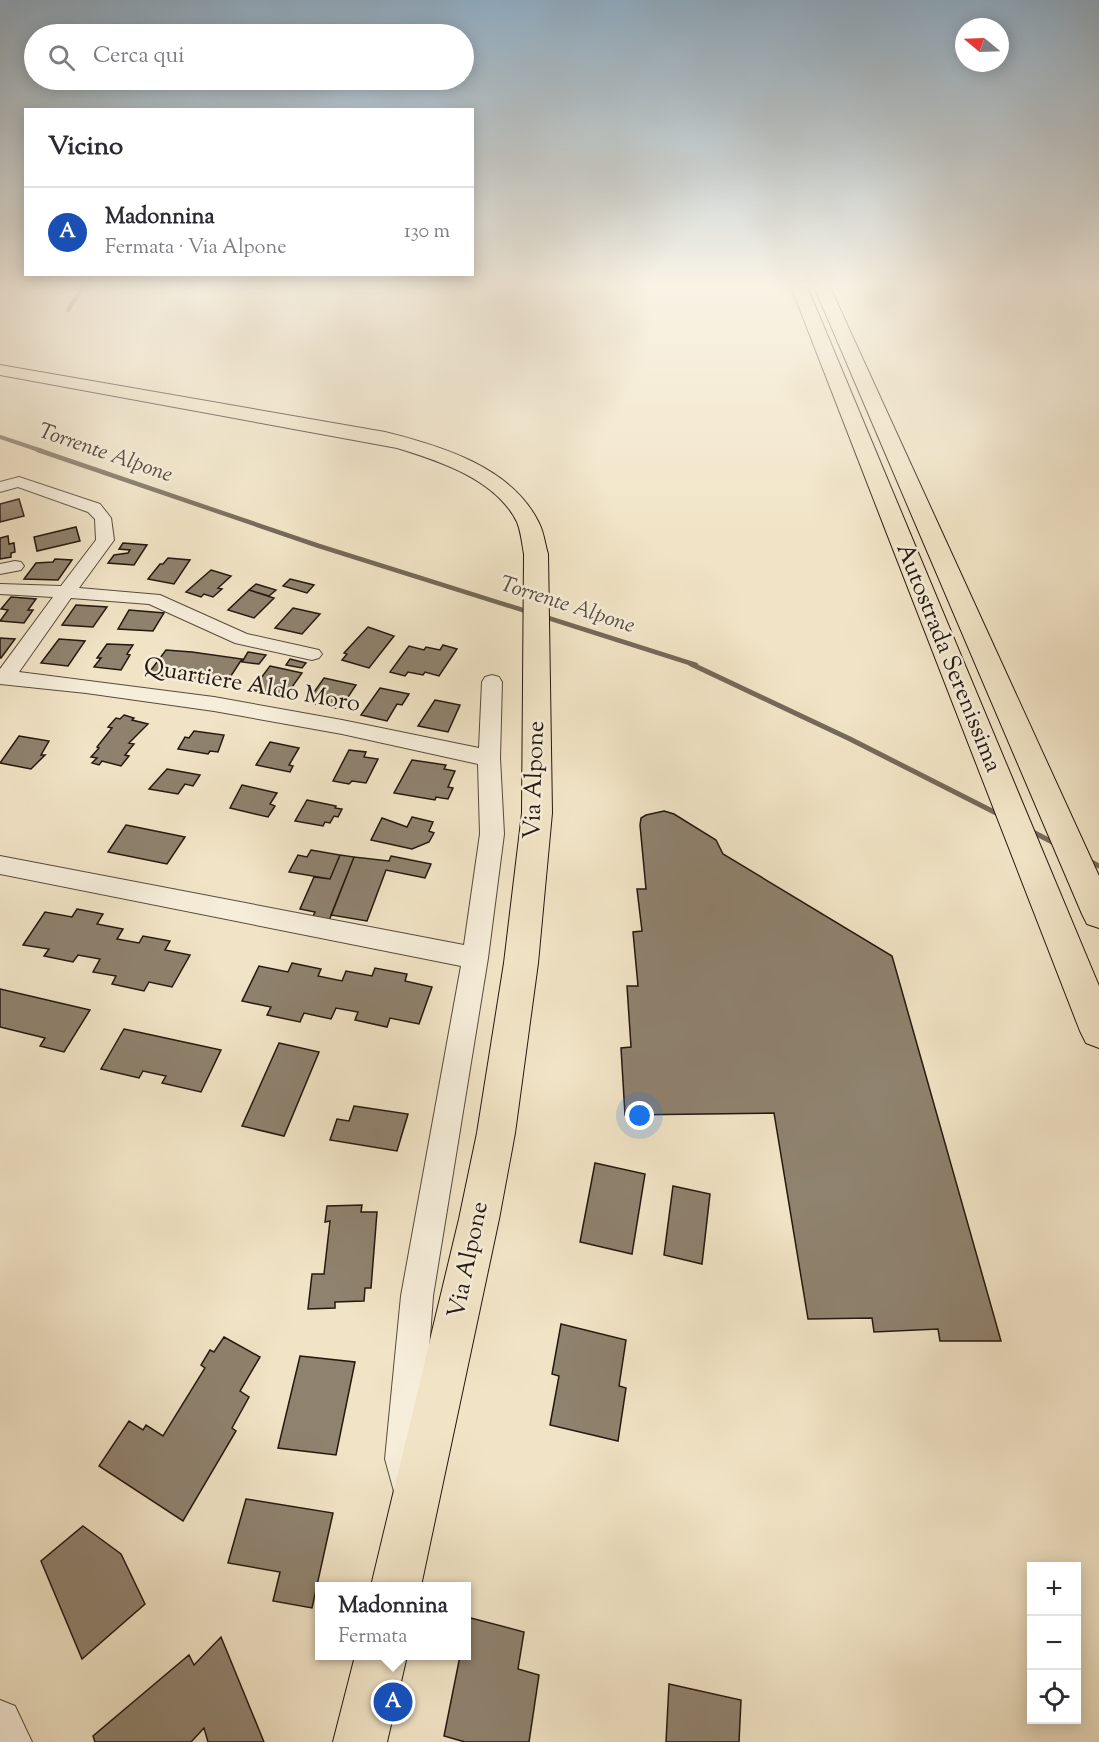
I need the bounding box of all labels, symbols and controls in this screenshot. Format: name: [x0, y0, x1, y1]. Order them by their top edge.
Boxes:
north arrow: [955, 18, 1009, 72]
search box: [24, 24, 474, 90]
icon: search: [45, 41, 78, 74]
text: Cerca qui: [93, 41, 184, 73]
text: Vicino: [48, 129, 123, 166]
text: Madonnina: [105, 202, 215, 234]
text: A: [59, 218, 76, 247]
text: 130 m: [404, 218, 450, 247]
text: Fermata · Via Alpone: [105, 234, 287, 263]
water label: Torrente Alpone: [34, 416, 177, 492]
street label: Autostrada Serenissima: [886, 538, 1010, 778]
water label: Torrente Alpone: [495, 569, 639, 643]
street label: Quartiere Aldo Moro: [141, 650, 363, 722]
street label: Via Alpone: [516, 720, 554, 840]
your location: [625, 1101, 654, 1130]
street label: Via Alpone: [440, 1199, 498, 1321]
map controls: [1027, 1562, 1081, 1724]
button: +: [1027, 1562, 1081, 1616]
popup: [315, 1582, 471, 1660]
text: Madonnina: [338, 1591, 448, 1623]
button: −: [1027, 1616, 1081, 1670]
text: Fermata: [338, 1623, 407, 1652]
button: locate: [1027, 1670, 1081, 1724]
pin: A: [374, 1680, 412, 1724]

